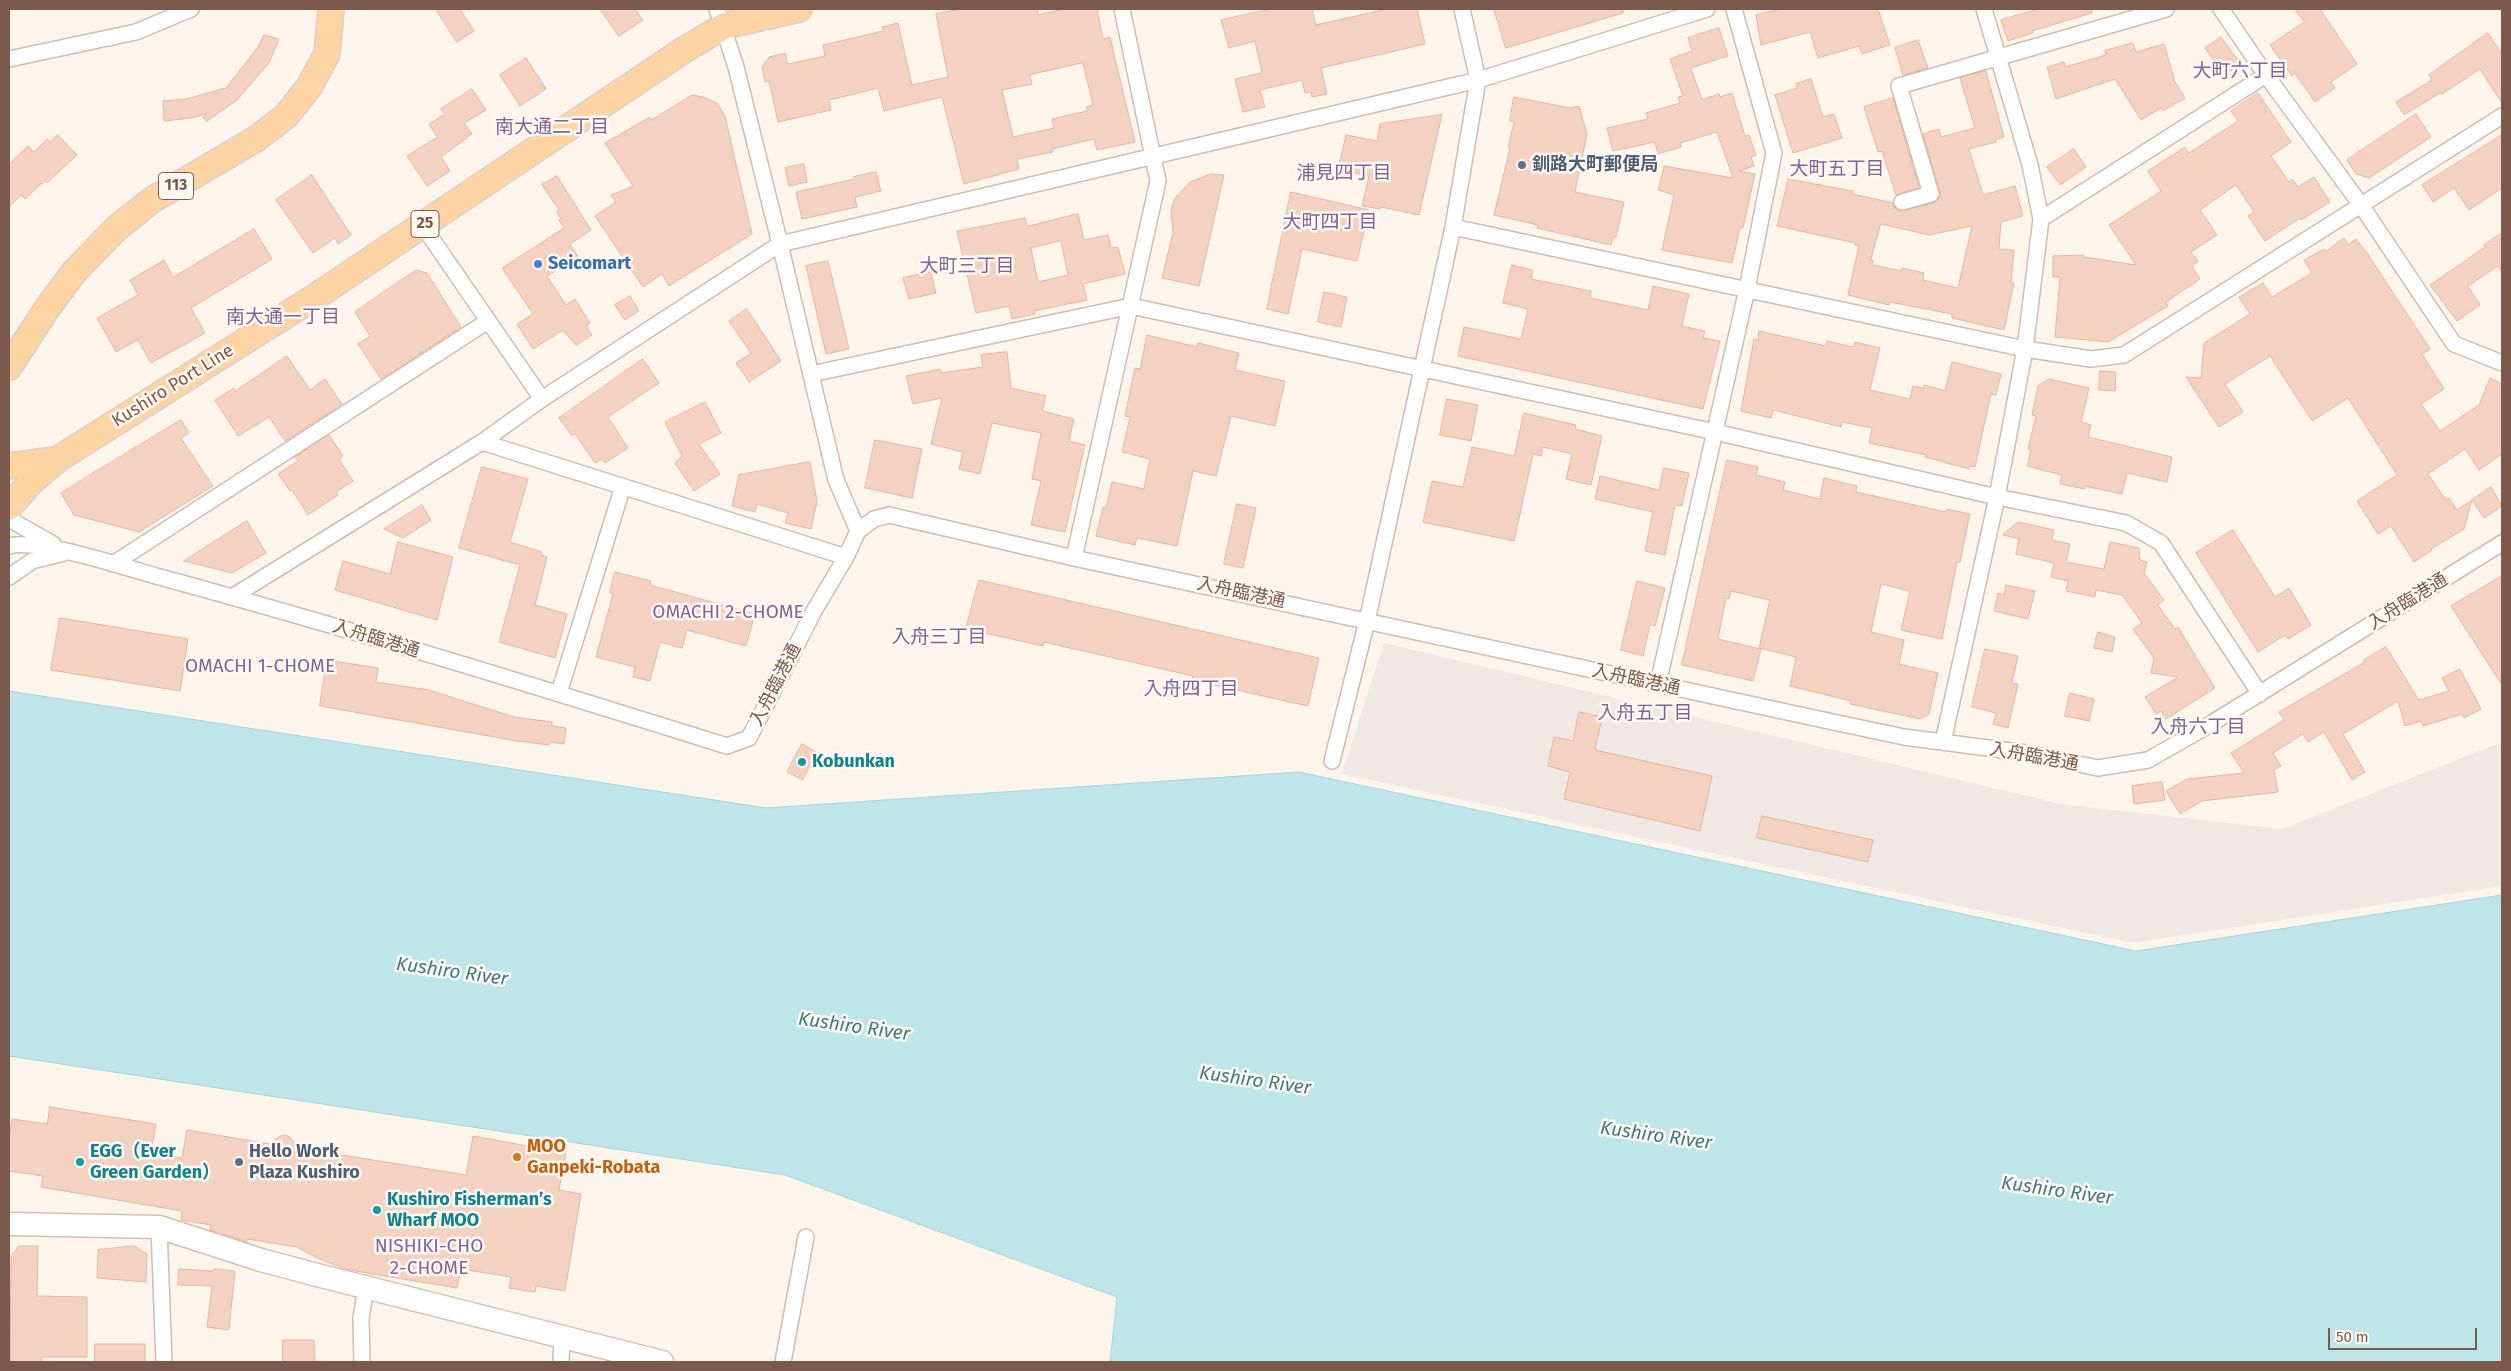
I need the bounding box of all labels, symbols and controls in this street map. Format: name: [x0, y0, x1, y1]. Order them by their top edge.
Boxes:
district label: 大町六丁目: [2193, 61, 2287, 83]
district label: 南大通二丁目: [495, 117, 609, 139]
place label: 釧路大町郵便局: [1532, 154, 1658, 176]
marker: 釧路大町郵便局: [1516, 159, 1528, 171]
district label: 大町五丁目: [1790, 159, 1884, 181]
district label: 浦見四丁目: [1297, 163, 1391, 185]
road number: 113: [158, 172, 194, 200]
road number: 25: [411, 210, 439, 238]
district label: 大町四丁目: [1283, 212, 1377, 234]
place label: Seicomart: [548, 253, 631, 275]
district label: 大町三丁目: [920, 256, 1014, 278]
marker: Seicomart: [532, 258, 544, 270]
district label: 南大通一丁目: [226, 307, 340, 329]
street label: Kushiro Port Line: [108, 340, 238, 432]
street label: 入舟臨港通: [2364, 569, 2452, 635]
street label: 入舟臨港通: [1195, 573, 1287, 613]
district label: OMACHI 2-CHOME: [644, 602, 812, 624]
street label: 入舟臨港通: [330, 616, 422, 662]
district label: 入舟三丁目: [892, 627, 986, 649]
street label: 入舟臨港通: [746, 640, 806, 730]
district label: OMACHI 1-CHOME: [176, 656, 344, 678]
street label: 入舟臨港通: [1590, 660, 1682, 700]
district label: 入舟四丁目: [1144, 679, 1238, 701]
district label: 入舟五丁目: [1598, 703, 1692, 725]
district label: 入舟六丁目: [2151, 717, 2245, 739]
street label: 入舟臨港通: [1988, 739, 2080, 775]
place label: Kobunkan: [812, 751, 895, 773]
marker: Kobunkan: [796, 756, 808, 768]
water label: Kushiro River: [395, 953, 509, 991]
water label: Kushiro River: [797, 1008, 911, 1046]
water label: Kushiro River: [1198, 1062, 1312, 1100]
water label: Kushiro River: [1599, 1117, 1713, 1155]
place label: MOO Ganpeki-Robata: [527, 1136, 660, 1178]
place label: EGG（Ever Green Garden）: [90, 1141, 220, 1184]
place label: Hello Work Plaza Kushiro: [249, 1141, 360, 1184]
marker: MOO Ganpeki-Robata: [511, 1151, 523, 1163]
marker: EGG（Ever Green Garden）: [74, 1156, 86, 1168]
marker: Hello Work Plaza Kushiro: [233, 1156, 245, 1168]
water label: Kushiro River: [2000, 1172, 2114, 1210]
place label: Kushiro Fisherman’s Wharf MOO: [387, 1189, 552, 1232]
marker: Kushiro Fisherman’s Wharf MOO: [371, 1204, 383, 1216]
district label: NISHIKI-CHO 2-CHOME: [368, 1236, 490, 1280]
scale bar: [2331, 1318, 2480, 1350]
text: 50 m: [2336, 1328, 2369, 1346]

